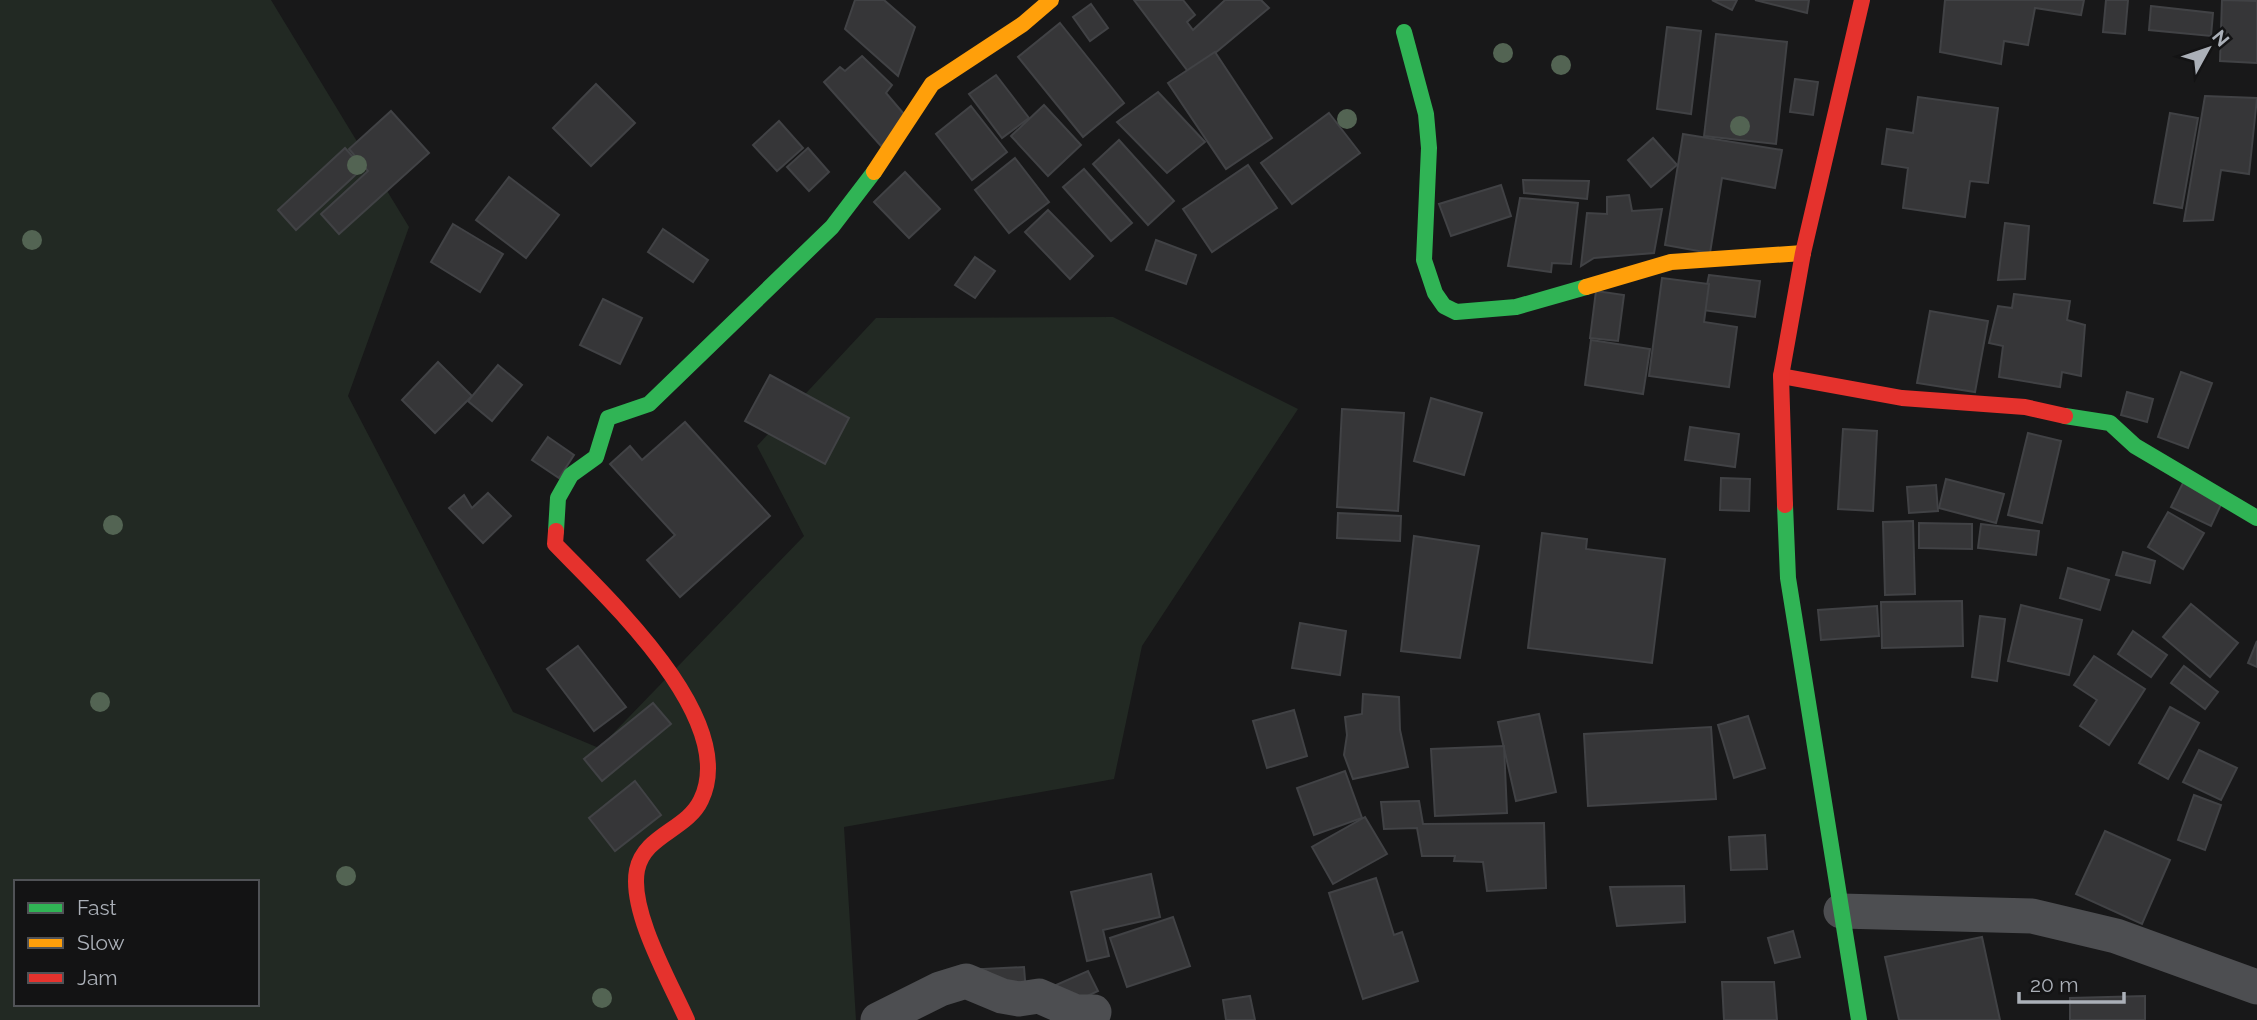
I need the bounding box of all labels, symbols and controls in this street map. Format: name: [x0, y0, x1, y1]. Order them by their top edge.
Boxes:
north arrow: [2173, 14, 2243, 84]
text: N: [2208, 25, 2234, 51]
legend: [14, 880, 259, 1006]
text: Fast: [77, 895, 117, 920]
text: Slow: [77, 930, 125, 955]
scale bar: [2019, 960, 2124, 1004]
text: Jam: [77, 965, 118, 990]
text: 20 m: [2030, 972, 2078, 997]

